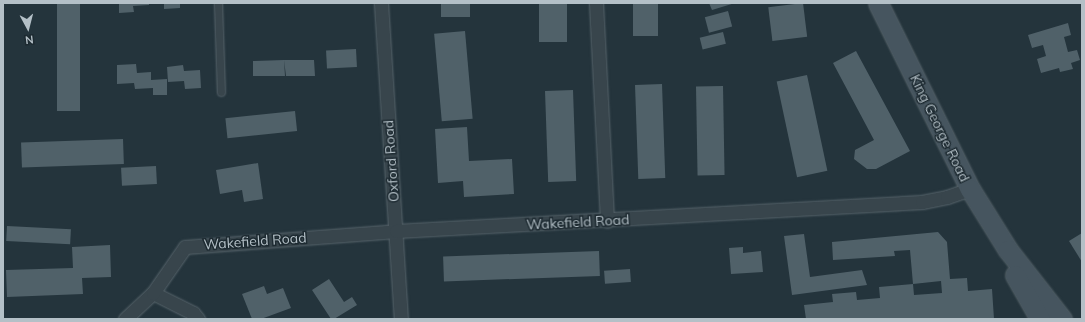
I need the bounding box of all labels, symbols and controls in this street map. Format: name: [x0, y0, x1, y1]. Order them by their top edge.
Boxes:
north arrow: [8, 8, 48, 48]
text: N: [24, 32, 34, 47]
street label: King George Road: [907, 72, 973, 184]
street label: Oxford Road: [380, 119, 402, 203]
street label: Wakefield Road: [526, 211, 630, 233]
street label: Wakefield Road: [203, 229, 307, 253]

